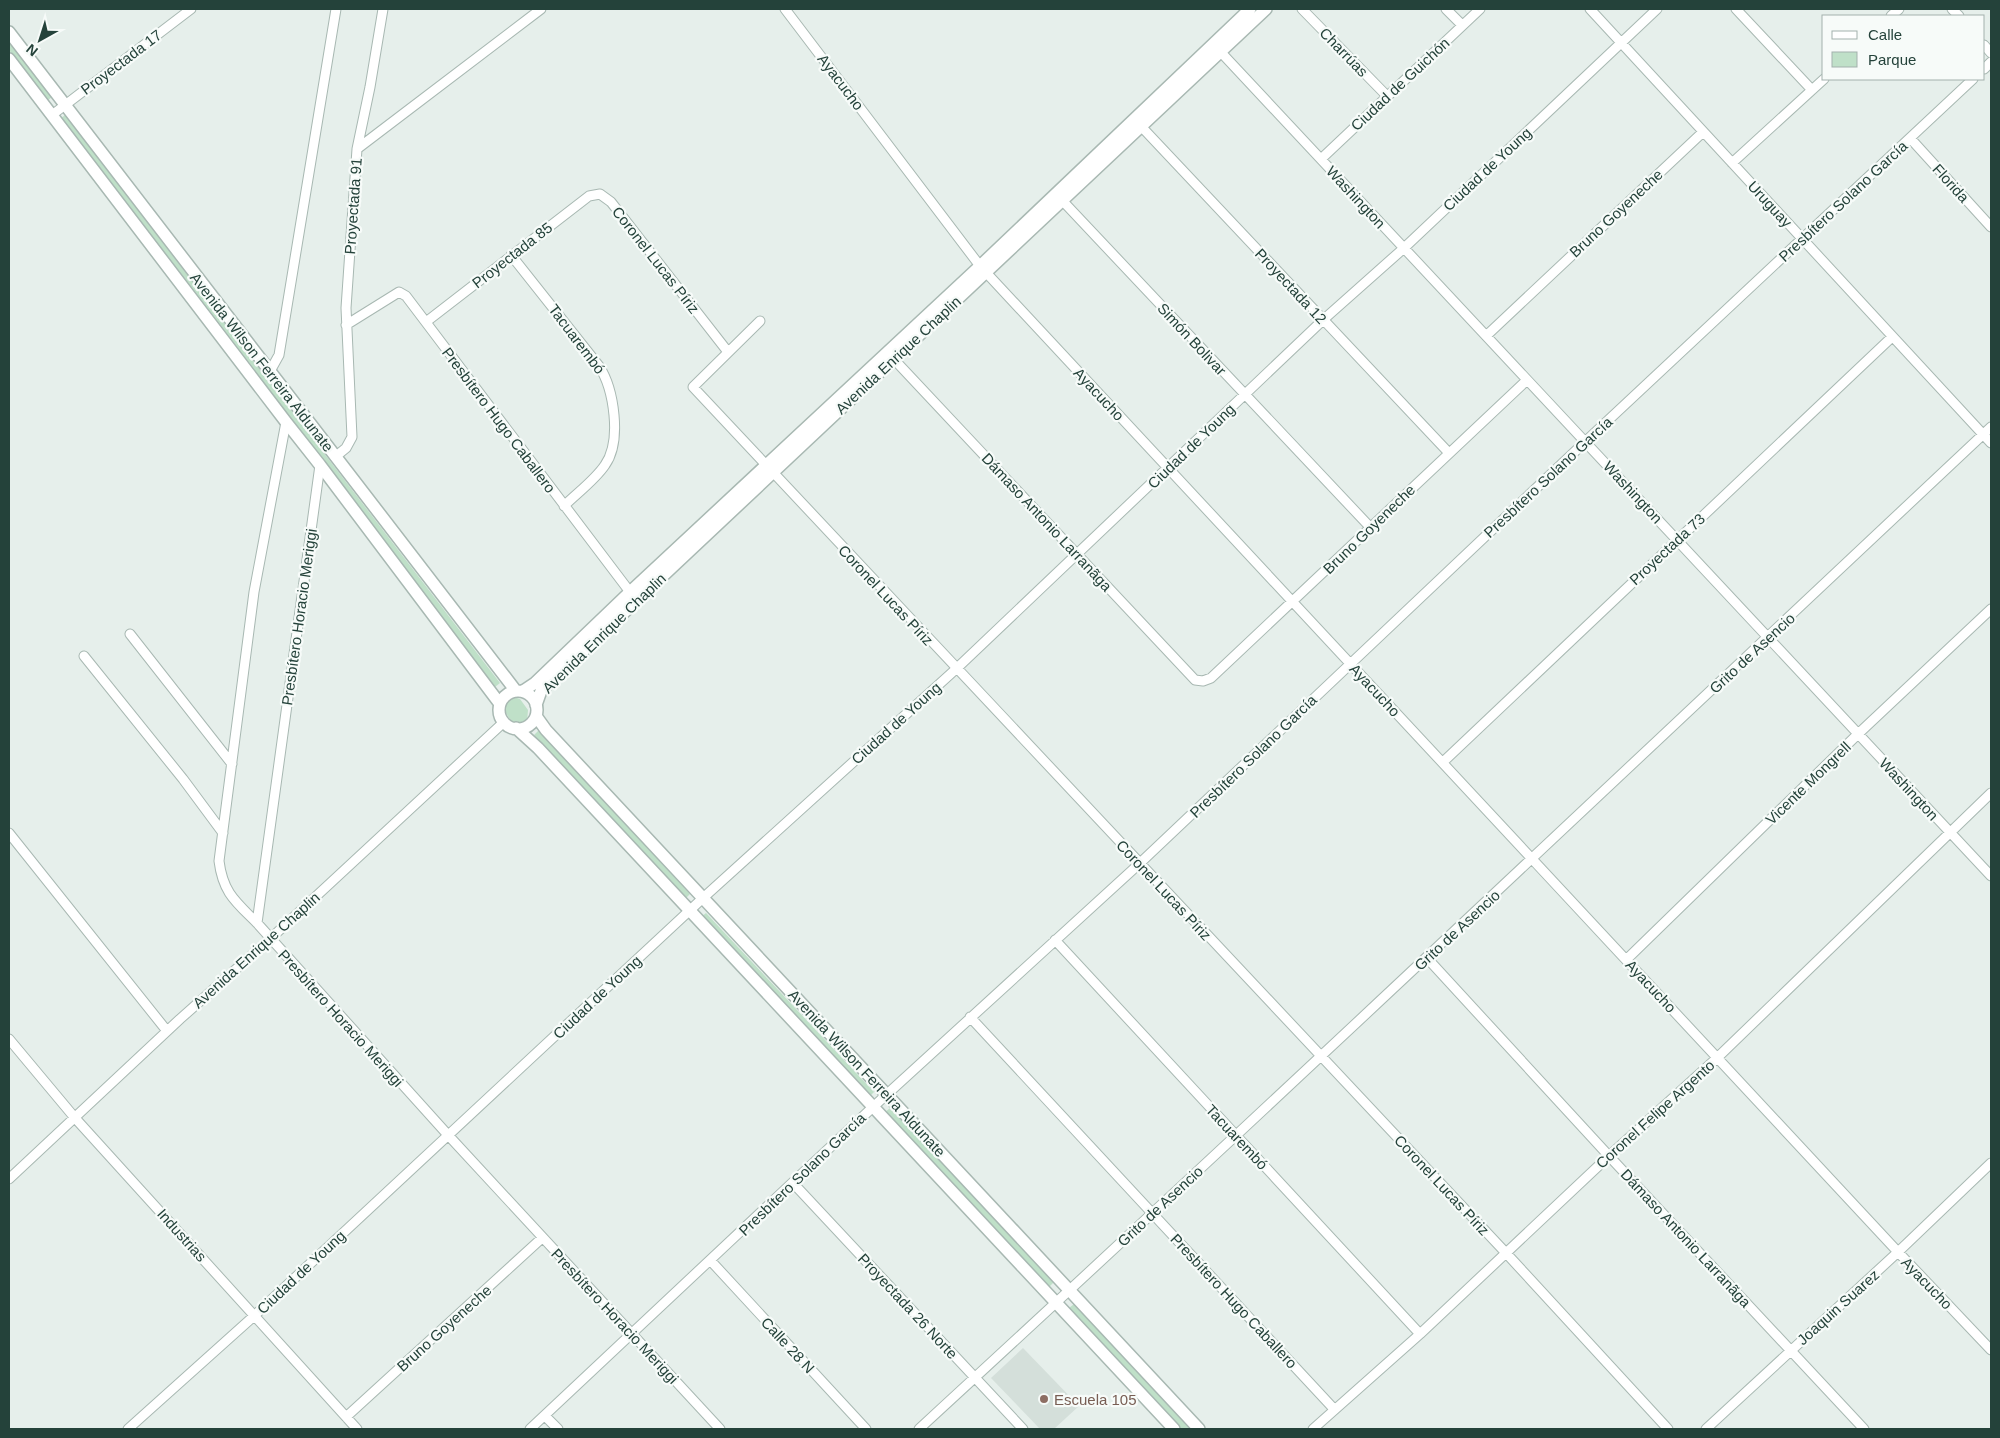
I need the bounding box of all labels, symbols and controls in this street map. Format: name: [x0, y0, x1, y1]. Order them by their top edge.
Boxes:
north arrow: [15, 15, 65, 65]
legend: [1822, 15, 1985, 80]
street label: Charrúas: [1316, 24, 1372, 80]
street label: Proyectada 17: [77, 26, 165, 98]
text: Calle: [1868, 26, 1902, 43]
street label: Ciudad de Guichón: [1347, 34, 1453, 134]
text: N: [23, 41, 41, 60]
street label: Ayacucho: [814, 51, 868, 113]
text: Parque: [1868, 51, 1916, 68]
street label: Ciudad de Young: [1439, 124, 1535, 214]
street label: Presbítero Solano García: [1775, 137, 1911, 265]
street label: Proyectada 91: [341, 157, 365, 255]
street label: Florida: [1929, 160, 1973, 206]
street label: Washington: [1323, 162, 1389, 232]
street label: Bruno Goyeneche: [1566, 166, 1666, 260]
street label: Uruguay: [1744, 177, 1796, 231]
street label: Coronel Lucas Píriz: [609, 203, 703, 317]
street label: Proyectada 85: [469, 219, 555, 291]
street label: Proyectada 12: [1252, 245, 1330, 327]
street label: Avenida Wilson Ferreira Aldunate: [187, 269, 337, 455]
street label: Avenida Enrique Chaplin: [832, 293, 964, 417]
street label: Simón Bolivar: [1154, 299, 1230, 379]
street label: Tacuarembó: [545, 301, 609, 377]
street label: Presbítero Hugo Caballero: [439, 344, 559, 496]
street label: Ayacucho: [1070, 364, 1128, 424]
street label: Ciudad de Young: [1144, 400, 1238, 492]
street label: Presbítero Solano García: [1480, 413, 1616, 541]
street label: Dámaso Antonio Larranãga: [979, 449, 1116, 595]
street label: Washington: [1600, 457, 1666, 527]
street label: Bruno Goyeneche: [1320, 481, 1418, 577]
street label: Proyectada 73: [1626, 510, 1708, 588]
street label: Presbítero Horacio Meriggi: [278, 527, 320, 707]
street label: Coronel Lucas Píriz: [835, 541, 937, 649]
street label: Avenida Enrique Chaplin: [539, 570, 669, 696]
street label: Grito de Asencio: [1706, 609, 1798, 697]
street label: Ayacucho: [1346, 660, 1404, 720]
street label: Ciudad de Young: [848, 678, 944, 768]
street label: Presbítero Solano García: [1186, 691, 1320, 821]
street label: Vicente Mongrell: [1762, 738, 1854, 828]
street label: Washington: [1876, 754, 1942, 824]
street label: Coronel Lucas Píriz: [1113, 836, 1215, 944]
street label: Grito de Asencio: [1411, 886, 1503, 974]
street label: Avenida Enrique Chaplin: [189, 889, 323, 1011]
street label: Presbítero Horacio Meriggi: [275, 946, 407, 1090]
street label: Ciudad de Young: [549, 952, 645, 1042]
street label: Ayacucho: [1622, 956, 1680, 1016]
street label: Avenida Wilson Ferreira Aldunate: [785, 986, 949, 1160]
street label: Coronel Felipe Argento: [1592, 1056, 1718, 1172]
street label: Tacuarembó: [1203, 1101, 1271, 1173]
street label: Presbítero Solano García: [735, 1109, 869, 1239]
street label: Coronel Lucas Píriz: [1391, 1131, 1493, 1239]
street label: Grito de Asencio: [1114, 1162, 1206, 1250]
street label: Dámaso Antonio Larranãga: [1618, 1165, 1755, 1311]
street label: Industrias: [154, 1205, 210, 1265]
street label: Ciudad de Young: [253, 1227, 349, 1317]
street label: Presbítero Hugo Caballero: [1167, 1230, 1301, 1372]
street label: Presbítero Horacio Meriggi: [548, 1245, 682, 1387]
street label: Proyectada 26 Norte: [855, 1250, 961, 1362]
street label: Ayacucho: [1898, 1253, 1956, 1313]
street label: Joaquin Suarez: [1794, 1266, 1882, 1348]
street label: Bruno Goyeneche: [393, 1281, 495, 1375]
street label: Calle 28 N: [758, 1314, 818, 1376]
place label: Escuela 105: [1054, 1391, 1137, 1408]
marker: Escuela 105: [1038, 1393, 1050, 1405]

